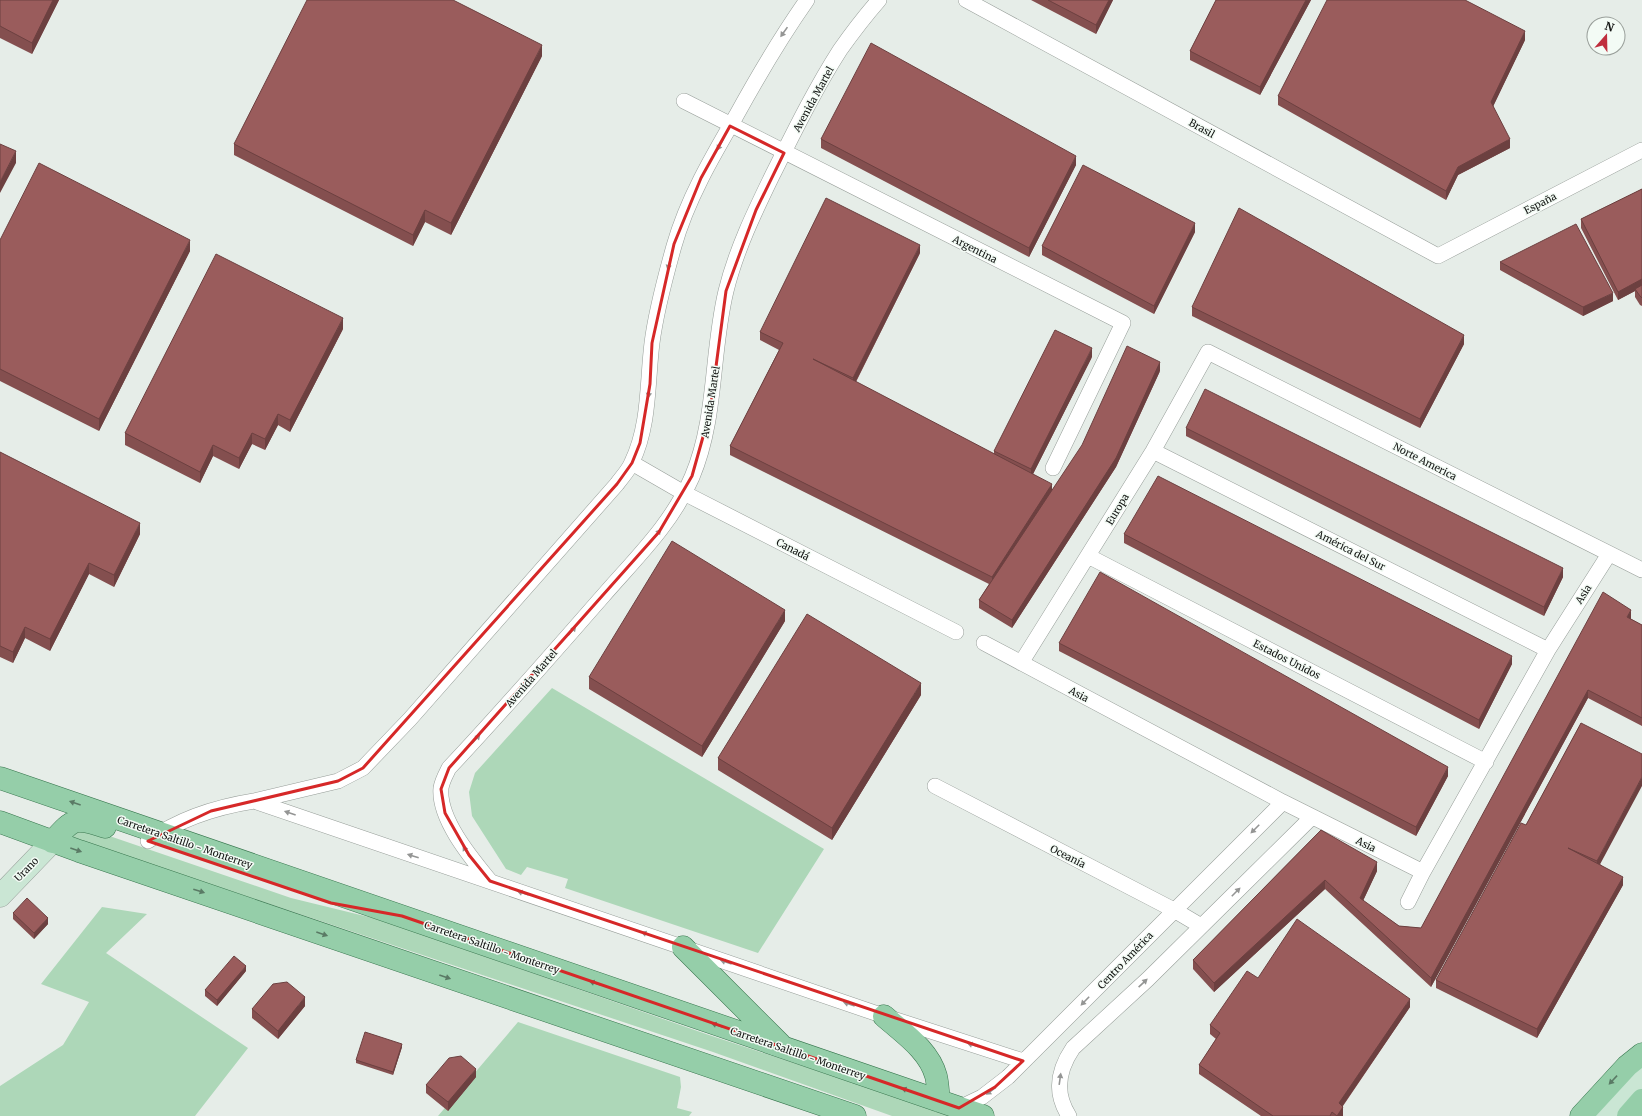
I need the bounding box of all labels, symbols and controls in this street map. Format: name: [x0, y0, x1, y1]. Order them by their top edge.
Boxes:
north arrow: [1586, 16, 1626, 56]
text: N: [1603, 19, 1616, 35]
one-way arrow: [780, 27, 788, 37]
street label: Avenida Martel: [790, 64, 837, 135]
street label: Brasil: [1187, 116, 1217, 141]
one-way arrow: [716, 139, 723, 150]
street label: España: [1522, 189, 1559, 217]
street label: Argentina: [949, 232, 1000, 266]
one-way arrow: [666, 258, 672, 270]
street label: Avenida Martel: [698, 365, 723, 440]
one-way arrow: [646, 386, 652, 398]
street label: Norte America: [1391, 440, 1459, 483]
street label: Europa: [1103, 491, 1132, 527]
street label: América del Sur: [1313, 527, 1388, 574]
one-way arrow: [653, 528, 662, 539]
street label: Canadá: [774, 536, 812, 564]
street label: Asia: [1572, 582, 1595, 607]
one-way arrow: [567, 626, 576, 637]
street label: Estados Unidos: [1251, 637, 1323, 682]
street label: Avenida Martel: [502, 647, 560, 711]
street label: Asia: [1066, 683, 1091, 705]
one-way arrow: [471, 734, 481, 744]
one-way arrow: [68, 800, 80, 806]
one-way arrow: [284, 810, 296, 816]
street label: Carretera Saltillo - Monterrey: [116, 813, 254, 872]
one-way arrow: [1250, 824, 1260, 834]
street label: Asia: [1353, 834, 1378, 855]
street label: Oceanía: [1048, 842, 1088, 871]
one-way arrow: [463, 845, 470, 857]
one-way arrow: [70, 847, 82, 853]
one-way arrow: [407, 853, 419, 859]
street label: Urano: [11, 854, 41, 884]
one-way arrow: [1231, 887, 1241, 897]
one-way arrow: [194, 888, 206, 894]
one-way arrow: [517, 889, 529, 895]
street label: Carretera Saltillo - Monterrey: [423, 918, 561, 977]
street label: Centro América: [1095, 928, 1156, 992]
one-way arrow: [316, 931, 328, 937]
one-way arrow: [640, 931, 652, 937]
one-way arrow: [720, 959, 732, 965]
one-way arrow: [439, 974, 451, 980]
one-way arrow: [588, 979, 600, 985]
one-way arrow: [1138, 979, 1148, 988]
one-way arrow: [1080, 996, 1090, 1006]
one-way arrow: [843, 1001, 855, 1007]
one-way arrow: [711, 1022, 723, 1028]
street label: Carretera Saltillo - Monterrey: [729, 1024, 867, 1083]
one-way arrow: [967, 1042, 979, 1048]
one-way arrow: [1056, 1073, 1063, 1085]
one-way arrow: [1609, 1075, 1618, 1086]
one-way arrow: [985, 1086, 996, 1095]
one-way arrow: [900, 1087, 912, 1093]

